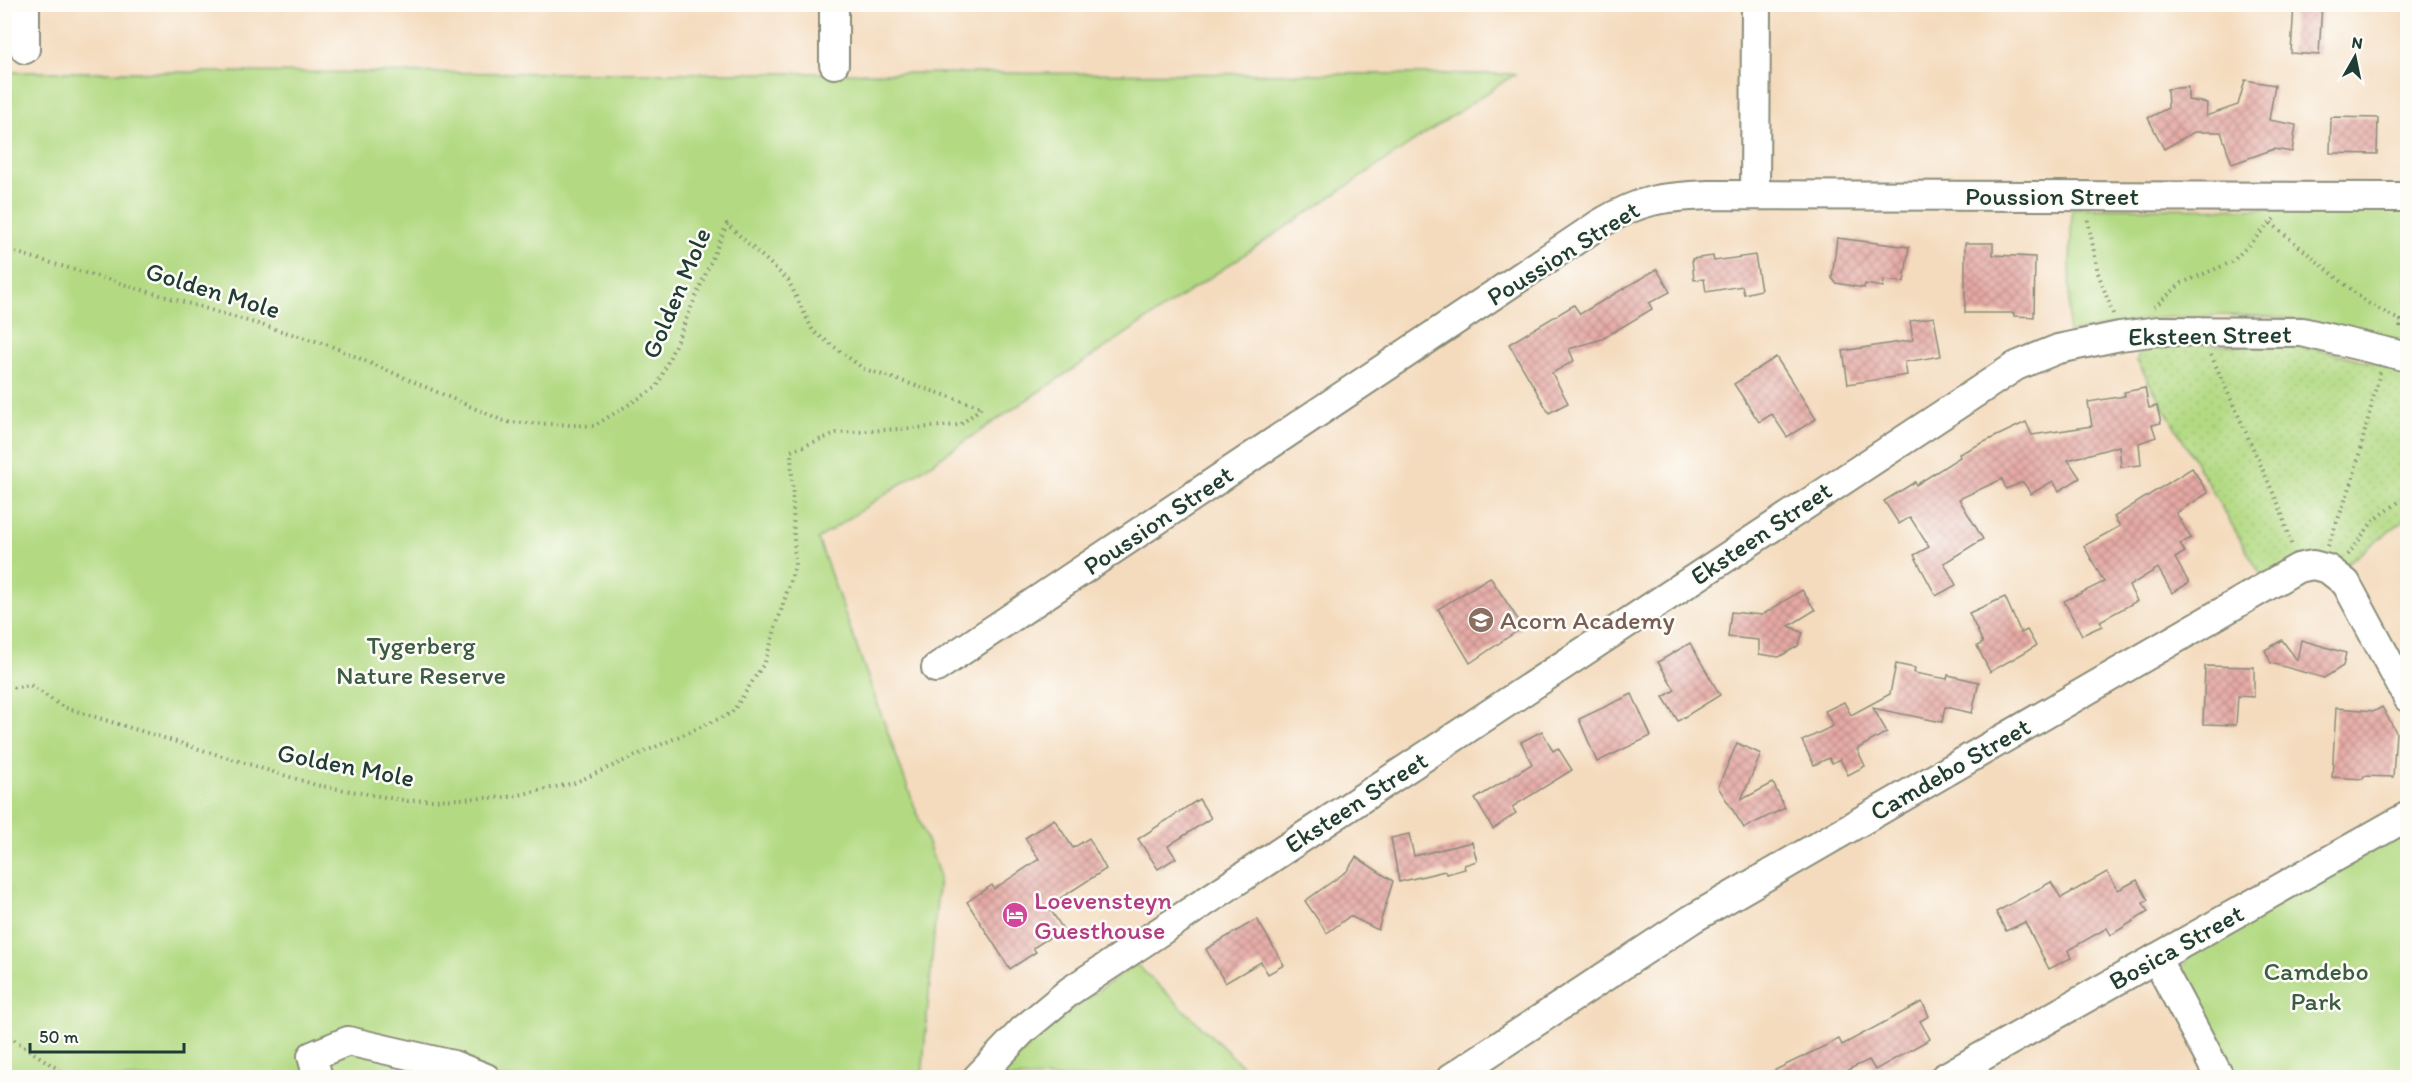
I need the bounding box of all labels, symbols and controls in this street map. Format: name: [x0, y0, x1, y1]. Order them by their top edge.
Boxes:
north arrow: [2325, 27, 2385, 87]
text: N: [2350, 32, 2364, 53]
street label: Poussion Street: [1965, 180, 2139, 212]
street label: Poussion Street: [1481, 193, 1645, 313]
street label: Golden Mole: [634, 223, 718, 363]
street label: Golden Mole: [142, 254, 284, 326]
street label: Eksteen Street: [2128, 318, 2292, 352]
street label: Poussion Street: [1077, 458, 1239, 582]
street label: Eksteen Street: [1684, 474, 1838, 592]
place label: Acorn Academy: [1500, 604, 1675, 636]
school or university icon: Acorn Academy: [1466, 605, 1496, 635]
park label: Tygerberg Nature Reserve: [336, 629, 506, 691]
street label: Camdebo Street: [1864, 710, 2036, 828]
street label: Golden Mole: [275, 736, 417, 794]
street label: Eksteen Street: [1279, 744, 1434, 860]
place label: Loevensteyn Guesthouse: [1034, 884, 1172, 946]
street label: Bosica Street: [2103, 897, 2249, 997]
hotel icon: Loevensteyn Guesthouse: [1000, 900, 1030, 930]
park label: Camdebo Park: [2263, 955, 2369, 1017]
scale bar: [30, 1016, 184, 1054]
text: 50 m: [39, 1026, 79, 1048]

